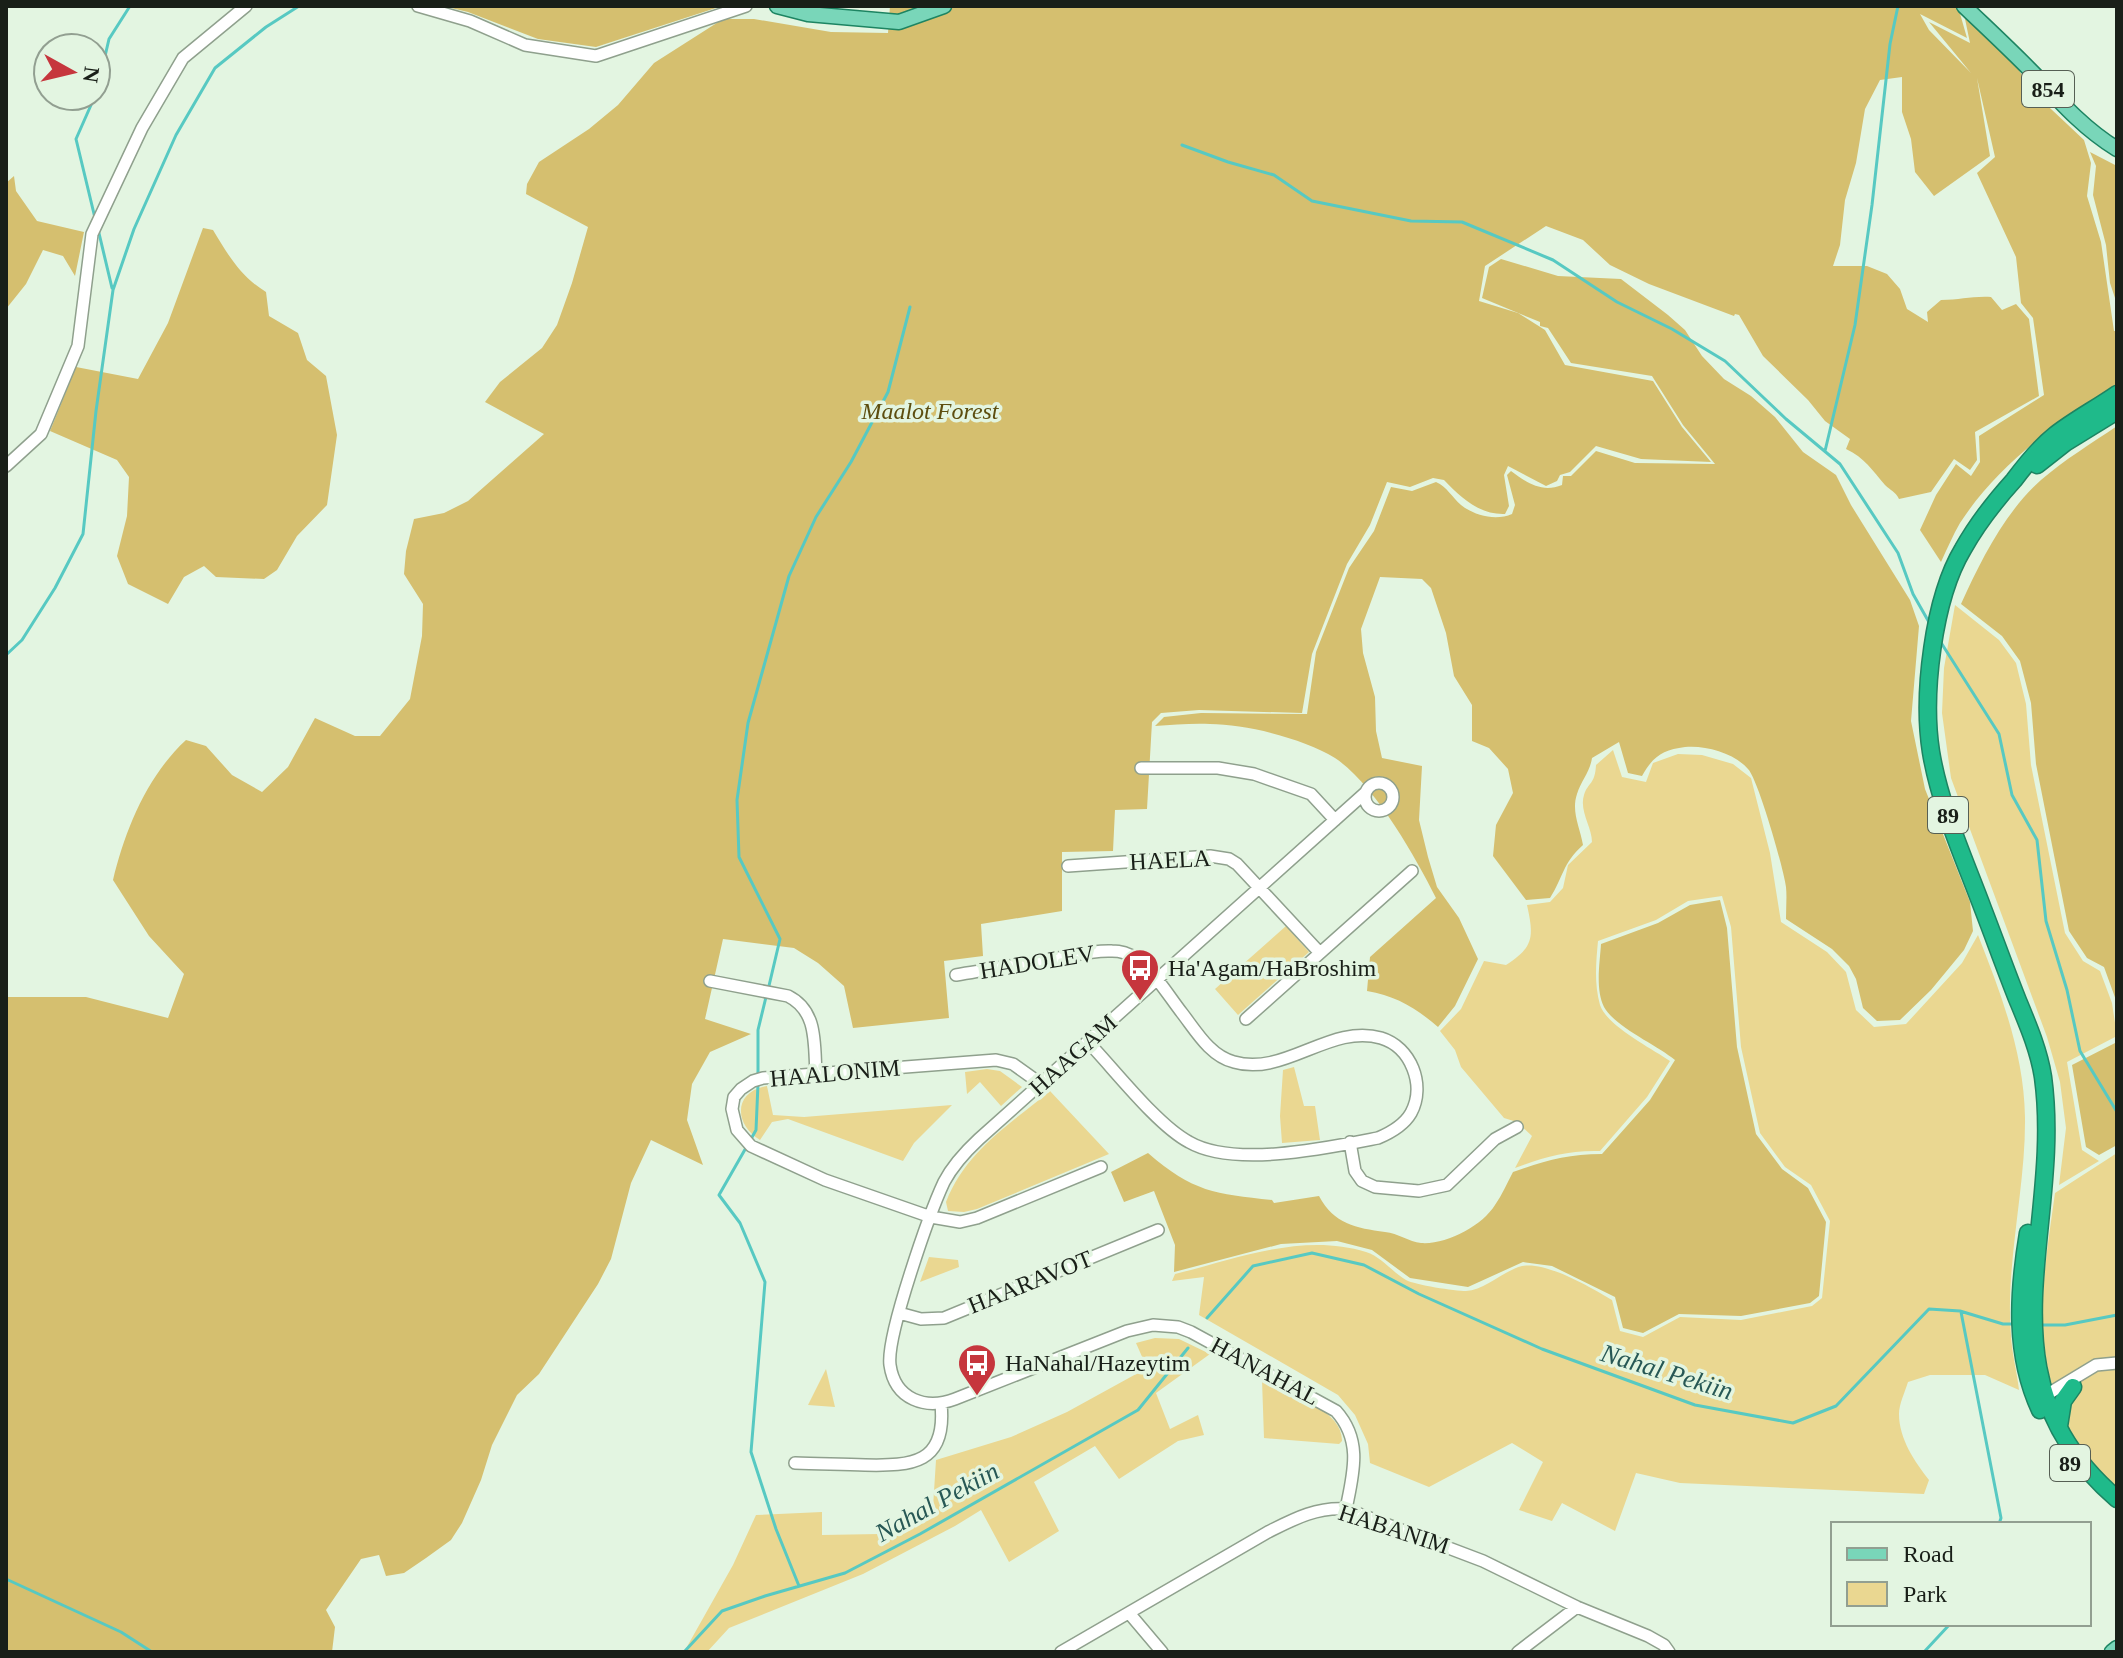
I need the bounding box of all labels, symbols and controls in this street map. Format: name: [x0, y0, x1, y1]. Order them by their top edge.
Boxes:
north arrow: [32, 32, 112, 112]
text: N: [78, 65, 105, 84]
road number: 854: [2022, 71, 2074, 107]
park label: Maalot Forest: [860, 398, 1000, 424]
road number: 89: [1928, 797, 1968, 833]
street label: HAELA: [1129, 845, 1212, 875]
street label: HADOLEV: [978, 940, 1097, 984]
bus stop icon: Ha'Agam/HaBroshim: [1119, 947, 1161, 1002]
place label: Ha'Agam/HaBroshim: [1168, 955, 1377, 981]
street label: HAAGAM: [1024, 1009, 1122, 1101]
street label: HAALONIM: [769, 1054, 901, 1092]
street label: HAARAVOT: [964, 1245, 1096, 1319]
street label: HANAHAL: [1207, 1332, 1323, 1410]
water label: Nahal Pekiin: [1597, 1338, 1736, 1406]
bus stop icon: HaNahal/Hazeytim: [956, 1342, 998, 1397]
place label: HaNahal/Hazeytim: [1005, 1350, 1191, 1376]
road number: 89: [2050, 1445, 2090, 1481]
water label: Nahal Pekiin: [869, 1456, 1004, 1548]
street label: HABANIM: [1335, 1499, 1453, 1559]
legend: [1831, 1522, 2091, 1626]
text: Road: [1903, 1541, 1954, 1567]
text: Park: [1903, 1581, 1947, 1607]

